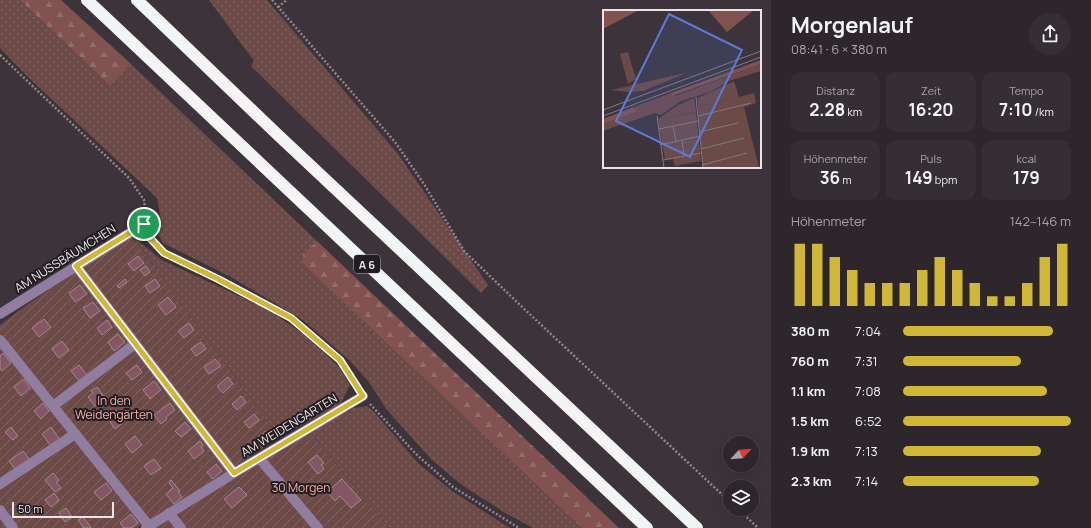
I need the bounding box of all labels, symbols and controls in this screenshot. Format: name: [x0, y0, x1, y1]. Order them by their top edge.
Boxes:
inset map: [603, 10, 761, 168]
text: Morgenlauf: [791, 10, 913, 40]
button: share: [1029, 13, 1071, 55]
text: 08:41 · 6 × 380 m: [791, 40, 887, 58]
text: Distanz: [816, 83, 855, 98]
text: Zeit: [921, 83, 941, 98]
text: Tempo: [1009, 83, 1043, 98]
text: 2.28: [809, 98, 845, 121]
text: 16:20: [908, 98, 954, 121]
text: 7:10: [999, 98, 1032, 121]
text: km: [845, 104, 862, 119]
text: /km: [1032, 104, 1054, 119]
text: Höhenmeter: [804, 151, 868, 166]
text: Puls: [920, 151, 942, 166]
text: kcal: [1016, 151, 1036, 166]
text: 36: [820, 166, 840, 189]
text: 149: [905, 166, 933, 189]
text: 179: [1013, 166, 1040, 189]
text: m: [840, 172, 852, 187]
text: bpm: [933, 172, 957, 187]
pin: [127, 207, 161, 241]
text: Höhenmeter: [791, 212, 866, 230]
text: 142–146 m: [1010, 212, 1071, 230]
icon: arrive: [133, 213, 155, 235]
street label: AM NUSSBÄUMCHEN: [11, 220, 119, 296]
road number: A 6: [354, 255, 380, 273]
text: 380 m: [791, 322, 829, 340]
text: 7:04: [855, 322, 881, 340]
text: 760 m: [791, 352, 829, 370]
text: 7:31: [855, 352, 878, 370]
text: 1.1 km: [791, 382, 826, 400]
text: 7:08: [855, 382, 881, 400]
street label: AM WEIDENGARTEN: [238, 389, 340, 461]
park label: In den Weidengärten: [75, 392, 153, 423]
text: 1.5 km: [791, 412, 829, 430]
text: 6:52: [855, 412, 882, 430]
north arrow: [723, 436, 759, 472]
map controls: [723, 436, 759, 516]
text: 1.9 km: [791, 442, 829, 460]
text: 7:13: [855, 442, 878, 460]
text: 2.3 km: [791, 472, 832, 490]
text: 7:14: [855, 472, 878, 490]
park label: 30 Morgen: [272, 479, 330, 496]
button: layers: [723, 480, 759, 516]
scale bar: [12, 500, 114, 519]
text: 50 m: [18, 501, 43, 516]

